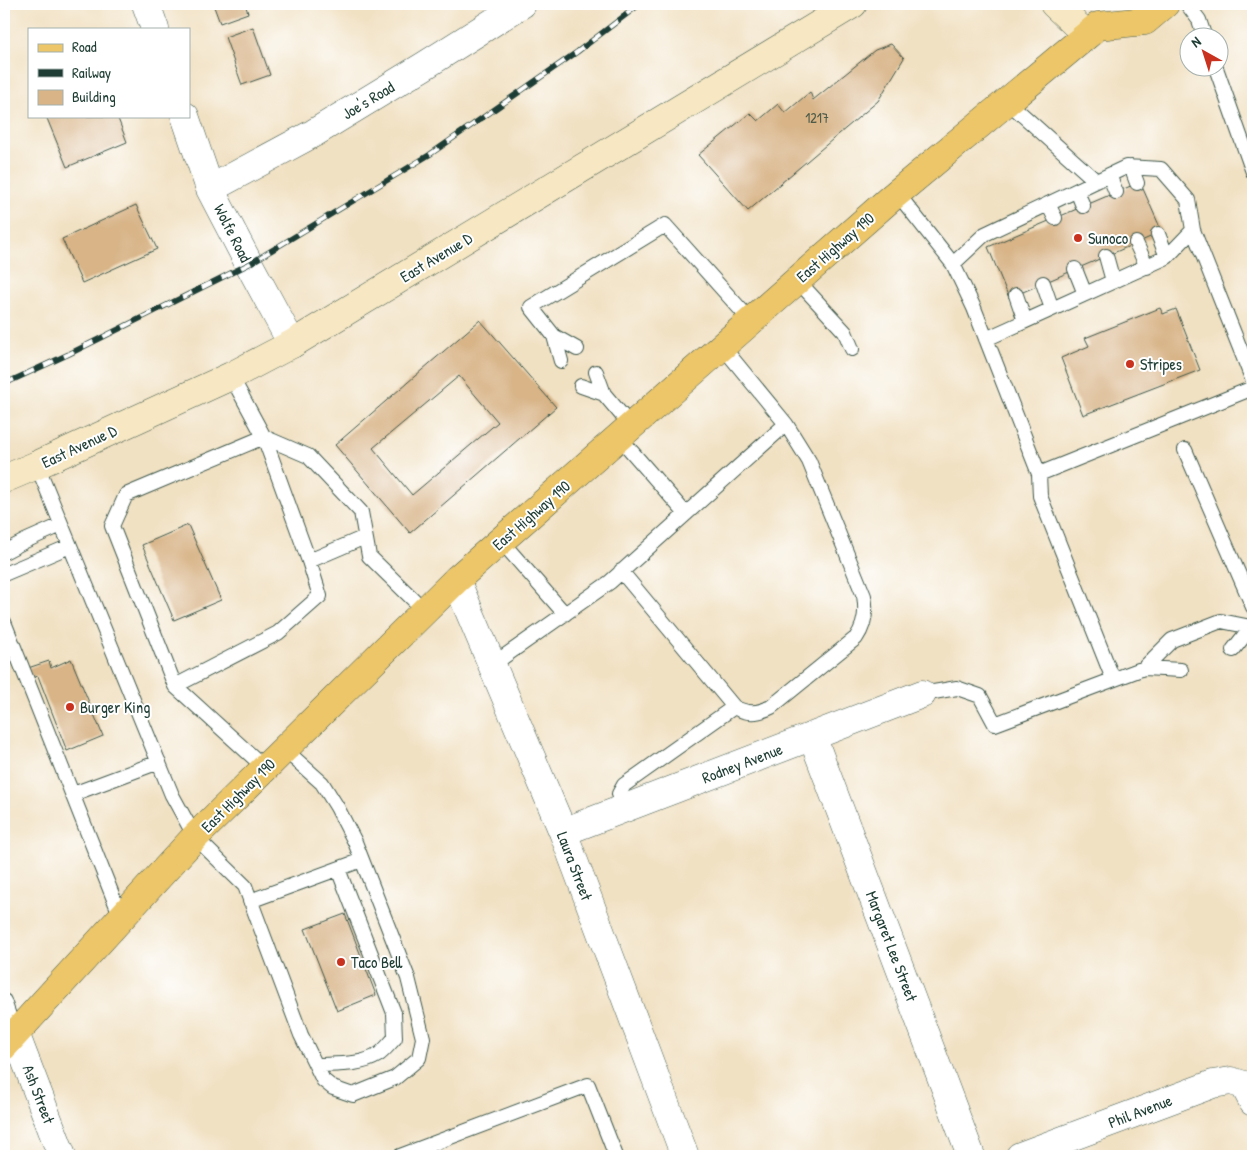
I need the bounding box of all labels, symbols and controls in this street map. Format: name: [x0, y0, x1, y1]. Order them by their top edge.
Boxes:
legend: [28, 28, 190, 118]
north arrow: [1180, 28, 1230, 78]
text: N: [1187, 31, 1205, 51]
text: Road: [72, 36, 97, 57]
text: Railway: [72, 62, 111, 83]
street label: Joe's Road: [338, 76, 398, 124]
text: Building: [72, 86, 116, 107]
house number: 1217: [805, 108, 829, 127]
street label: Wolfe Road: [209, 200, 257, 266]
street label: East Highway 190: [791, 207, 879, 287]
street label: East Avenue D: [396, 227, 477, 287]
place label: Sunoco: [1088, 227, 1129, 249]
marker: Sunoco: [1072, 232, 1084, 244]
place label: Stripes: [1140, 353, 1182, 375]
marker: Stripes: [1124, 358, 1136, 370]
street label: East Avenue D: [38, 419, 121, 473]
street label: East Highway 190: [487, 475, 575, 555]
place label: Burger King: [80, 696, 150, 718]
marker: Burger King: [64, 701, 76, 713]
street label: Rodney Avenue: [699, 737, 786, 788]
street label: East Highway 190: [196, 753, 280, 837]
street label: Laura Street: [552, 828, 598, 904]
street label: Margaret Lee Street: [861, 888, 923, 1005]
place label: Taco Bell: [351, 951, 403, 973]
marker: Taco Bell: [335, 956, 347, 968]
street label: Ash Street: [18, 1061, 60, 1127]
street label: Phil Avenue: [1105, 1089, 1176, 1133]

